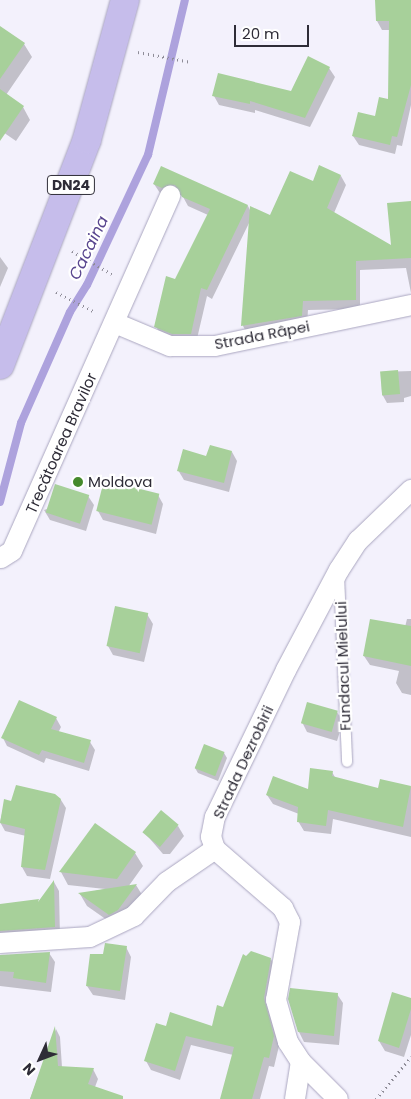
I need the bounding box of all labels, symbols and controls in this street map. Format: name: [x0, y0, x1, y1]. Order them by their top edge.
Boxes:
scale bar: [236, 15, 311, 47]
text: 20 m: [242, 23, 280, 44]
road number: DN24: [46, 174, 96, 196]
water label: Cacaina: [65, 213, 113, 283]
street label: Strada Râpei: [213, 317, 311, 353]
street label: Trecătoarea Bravilor: [22, 370, 100, 516]
place label: Moldova: [88, 473, 152, 491]
marker: Moldova: [72, 476, 84, 488]
street label: Fundacul Mielului: [332, 601, 354, 731]
street label: Strada Dezrobirii: [209, 702, 277, 822]
north arrow: [15, 1034, 65, 1084]
text: N: [18, 1059, 40, 1080]

